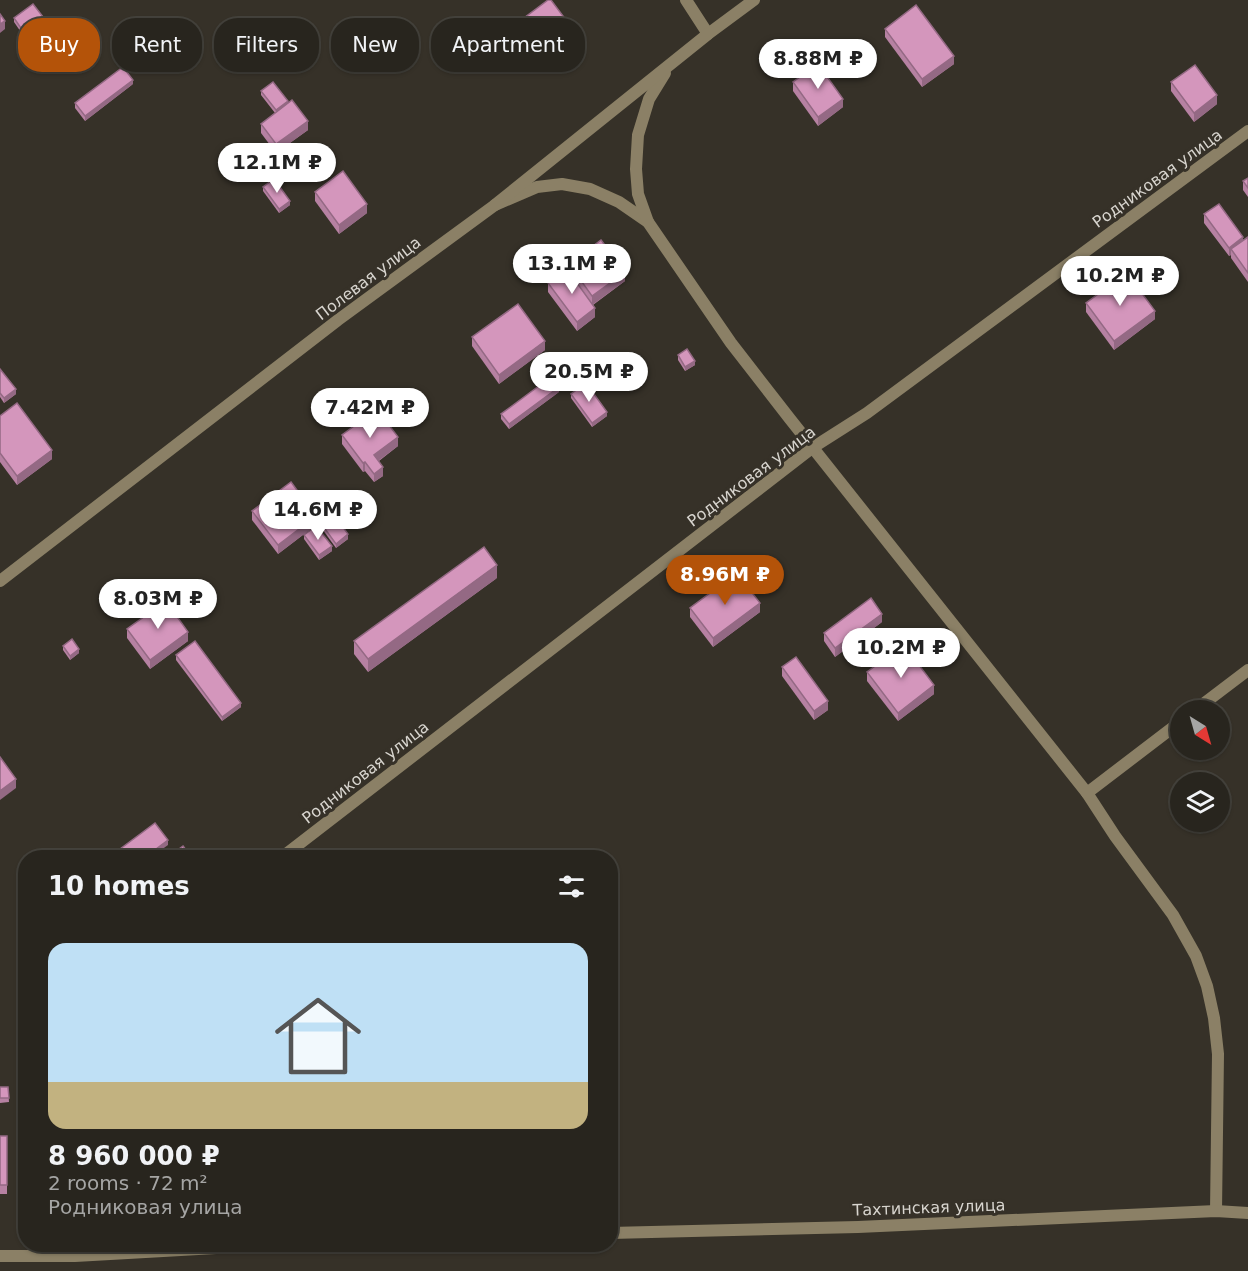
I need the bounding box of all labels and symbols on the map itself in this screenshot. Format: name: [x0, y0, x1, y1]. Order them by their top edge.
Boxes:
pin: 8.88M ₽: [763, 39, 873, 90]
street label: Родниковая улица: [1089, 125, 1226, 232]
pin: 12.1M ₽: [222, 143, 332, 194]
street label: Полевая улица: [312, 233, 425, 324]
pin: 13.1M ₽: [517, 244, 627, 295]
pin: 10.2M ₽: [1065, 256, 1175, 307]
pin: 20.5M ₽: [534, 352, 644, 403]
pin: 7.42M ₽: [315, 388, 425, 439]
street label: Родниковая улица: [683, 422, 819, 531]
pin: 14.6M ₽: [263, 490, 373, 541]
pin: 8.96M ₽: [670, 555, 780, 606]
pin: 8.03M ₽: [103, 579, 213, 630]
pin: 10.2M ₽: [846, 628, 956, 679]
north arrow: [1170, 700, 1230, 760]
street label: Родниковая улица: [298, 717, 432, 828]
street label: Тахтинская улица: [851, 1195, 1006, 1220]

